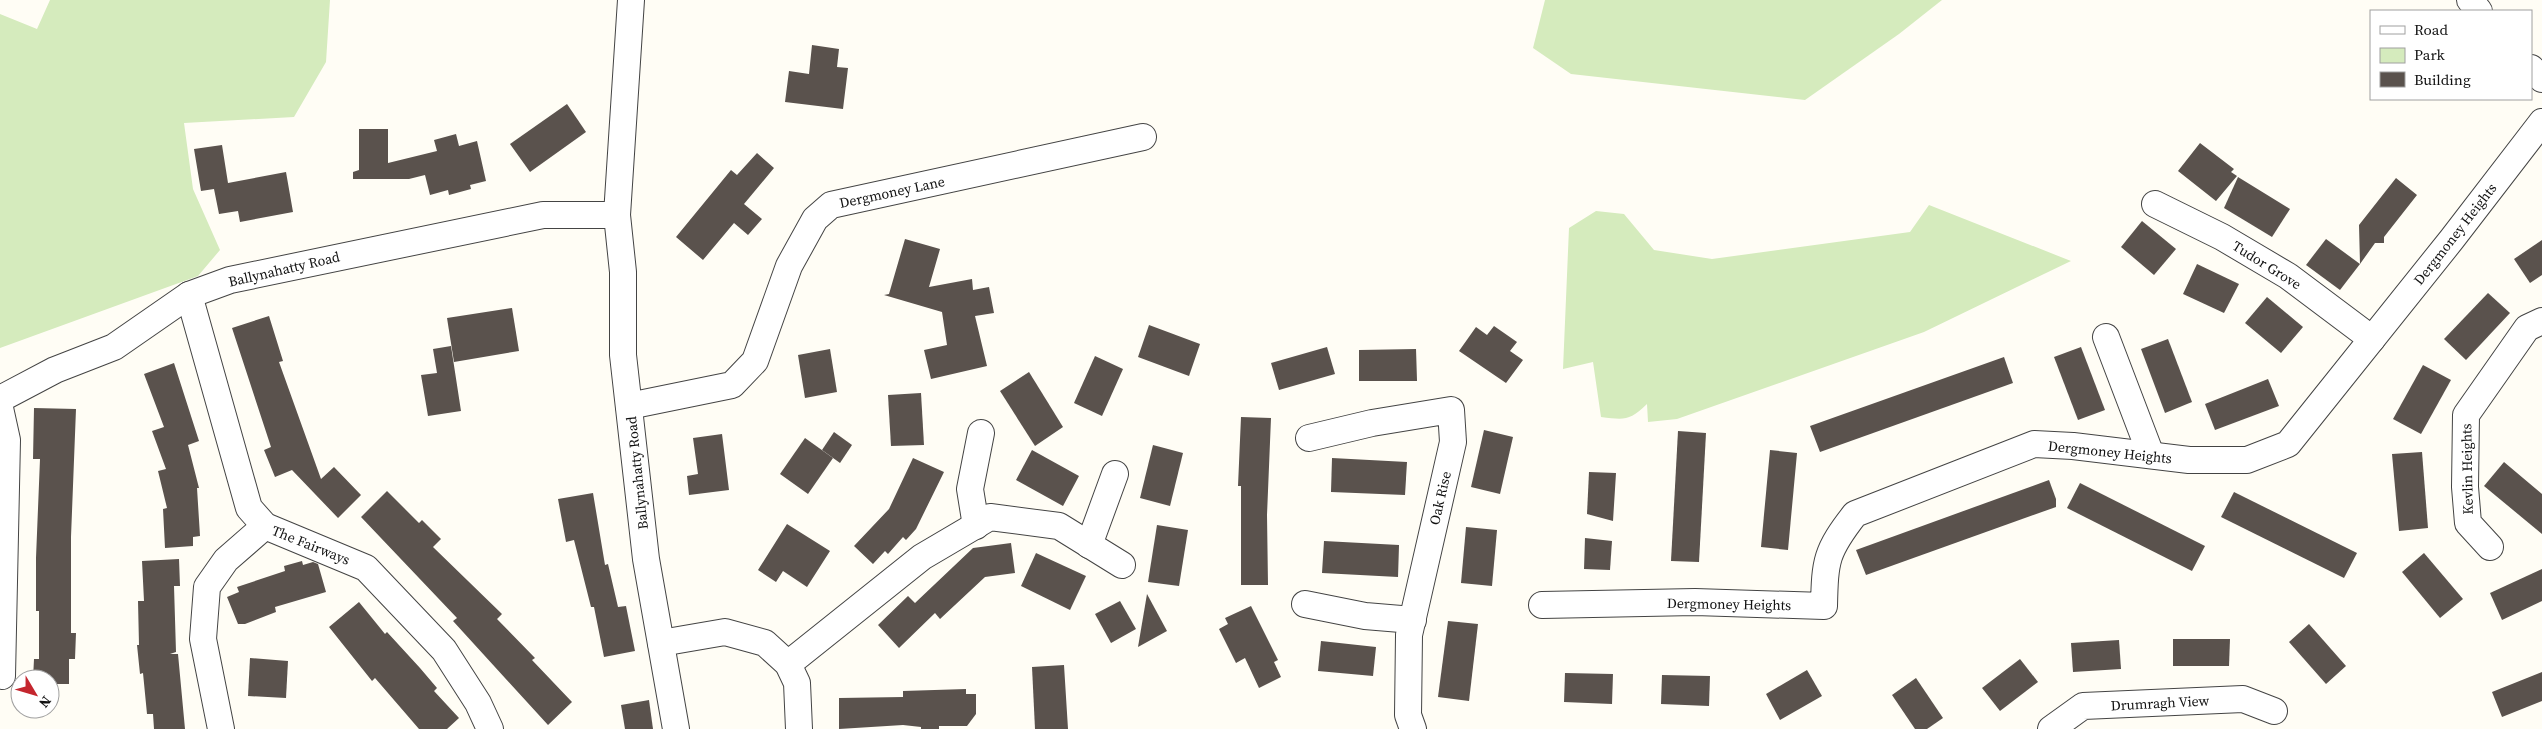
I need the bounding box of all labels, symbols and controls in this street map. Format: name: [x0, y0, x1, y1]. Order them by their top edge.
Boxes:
legend: [2370, 10, 2532, 100]
text: Road: [2414, 19, 2448, 40]
text: Park: [2414, 44, 2446, 65]
text: Building: [2414, 69, 2471, 90]
street label: Dergmoney Lane: [837, 171, 947, 213]
street label: Dergmoney Heights: [2409, 179, 2501, 289]
street label: Tudor Grove: [2229, 236, 2305, 294]
street label: Ballynahatty Road: [226, 246, 342, 292]
street label: Ballynahatty Road: [621, 415, 653, 531]
street label: Kevlin Heights: [2456, 423, 2478, 515]
street label: Dergmoney Heights: [2047, 436, 2173, 468]
street label: Oak Rise: [1424, 469, 1456, 527]
street label: The Fairways: [269, 520, 353, 570]
street label: Dergmoney Heights: [1667, 593, 1791, 615]
north arrow: [10, 669, 60, 719]
street label: Drumragh View: [2110, 690, 2210, 716]
text: N: [34, 692, 56, 712]

